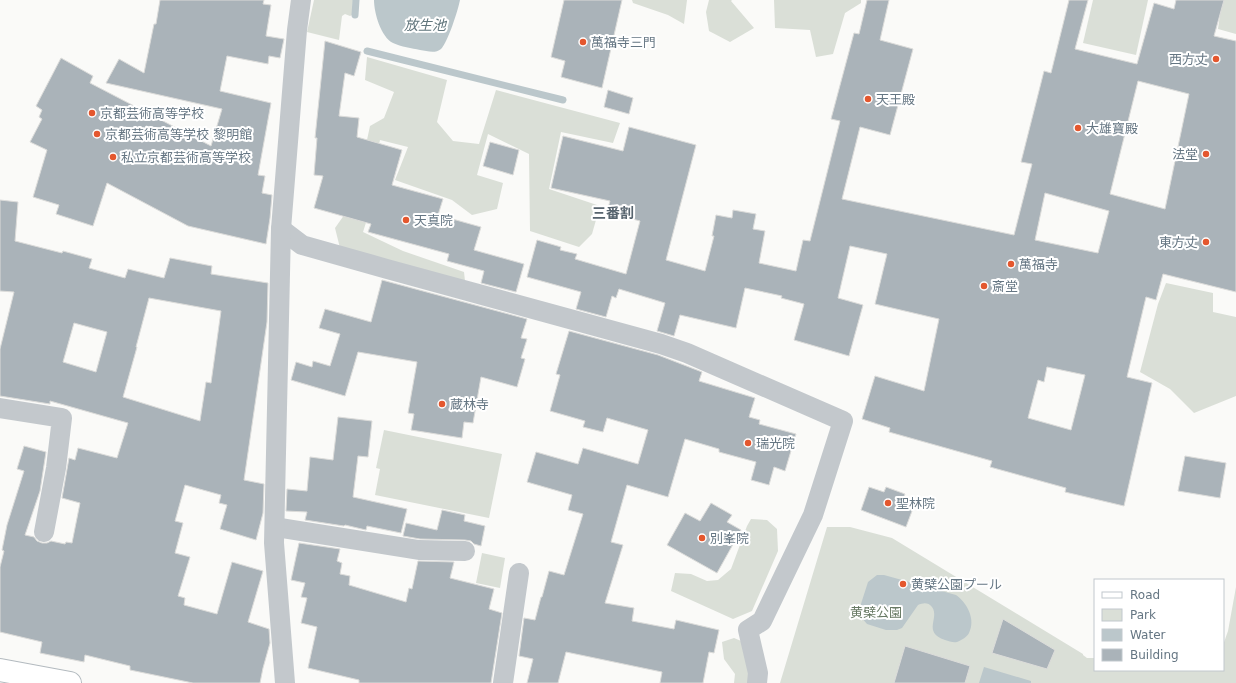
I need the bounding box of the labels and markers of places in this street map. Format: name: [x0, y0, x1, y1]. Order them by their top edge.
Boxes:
place label: 萬福寺三門: [591, 35, 656, 50]
marker: 萬福寺三門: [578, 37, 588, 47]
place label: 西方丈: [1169, 52, 1208, 67]
marker: 西方丈: [1211, 54, 1221, 64]
place label: 天王殿: [876, 92, 915, 107]
marker: 天王殿: [863, 94, 873, 104]
place label: 京都芸術高等学校: [100, 106, 204, 121]
marker: 京都芸術高等学校: [87, 108, 97, 118]
place label: 大雄寶殿: [1086, 121, 1138, 136]
marker: 大雄寶殿: [1073, 123, 1083, 133]
place label: 京都芸術高等学校 黎明館: [105, 127, 252, 142]
marker: 京都芸術高等学校 黎明館: [92, 129, 102, 139]
place label: 法堂: [1172, 147, 1198, 162]
marker: 法堂: [1201, 149, 1211, 159]
place label: 私立京都芸術高等学校: [121, 150, 251, 165]
marker: 私立京都芸術高等学校: [108, 152, 118, 162]
place label: 天真院: [414, 213, 453, 228]
marker: 天真院: [401, 215, 411, 225]
place label: 東方丈: [1159, 235, 1198, 250]
marker: 東方丈: [1201, 237, 1211, 247]
place label: 萬福寺: [1019, 257, 1058, 272]
marker: 萬福寺: [1006, 259, 1016, 269]
place label: 斎堂: [992, 279, 1018, 294]
marker: 斎堂: [979, 281, 989, 291]
place label: 蔵林寺: [450, 397, 489, 412]
marker: 蔵林寺: [437, 399, 447, 409]
place label: 瑞光院: [756, 436, 795, 451]
marker: 瑞光院: [743, 438, 753, 448]
place label: 聖林院: [896, 496, 935, 511]
marker: 聖林院: [883, 498, 893, 508]
place label: 別峯院: [710, 531, 749, 546]
marker: 別峯院: [697, 533, 707, 543]
place label: 黄檗公園プール: [911, 577, 1002, 592]
marker: 黄檗公園プール: [898, 579, 908, 589]

